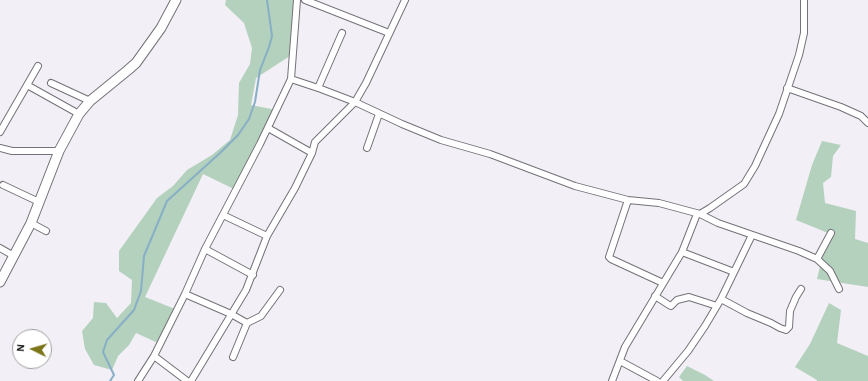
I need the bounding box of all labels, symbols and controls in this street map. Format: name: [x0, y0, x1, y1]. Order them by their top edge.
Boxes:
north arrow: [12, 329, 52, 369]
text: N: [15, 344, 26, 352]

